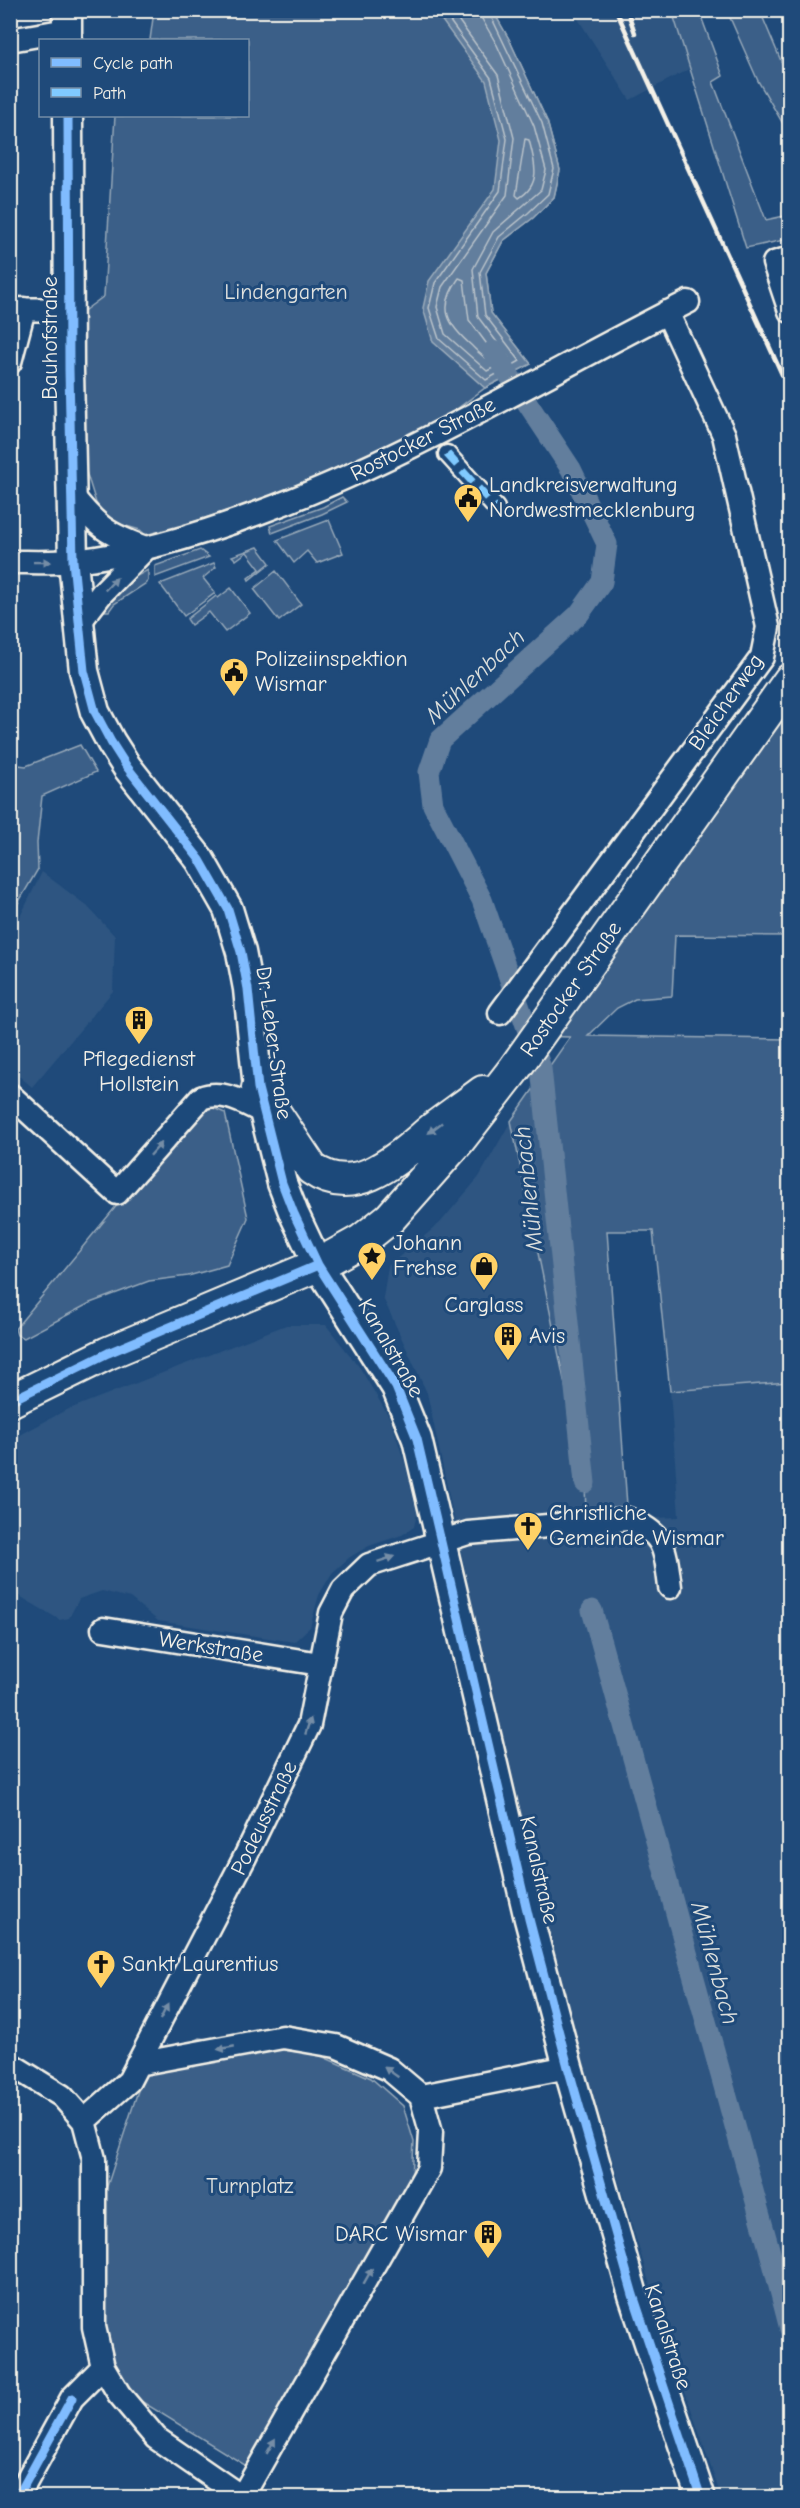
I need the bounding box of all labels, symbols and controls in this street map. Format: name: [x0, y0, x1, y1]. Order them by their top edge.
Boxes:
legend: [39, 39, 249, 117]
text: Cycle path: [93, 53, 173, 74]
text: Path: [93, 83, 126, 104]
street label: Bauhofstraße: [37, 276, 63, 400]
park label: Lindengarten: [224, 279, 348, 305]
street label: Rostocker Straße: [346, 391, 500, 487]
place label: Landkreisverwaltung Nordwestmecklenburg: [489, 472, 695, 523]
public building icon: Landkreisverwaltung Nordwestmecklenburg: [452, 482, 484, 524]
one-way arrow: [32, 557, 51, 567]
one-way arrow: [103, 577, 117, 591]
water label: Mühlenbach: [419, 623, 531, 730]
place label: Polizeiinspektion Wismar: [255, 646, 408, 697]
street label: Bleicherweg: [683, 649, 769, 755]
public building icon: Polizeiinspektion Wismar: [218, 656, 250, 698]
street label: Rostocker Straße: [515, 916, 627, 1062]
street label: Dr.-Leber-Straße: [250, 965, 298, 1121]
building icon: Pflegedienst Hollstein: [123, 1004, 155, 1046]
place label: Pflegedienst Hollstein: [83, 1046, 196, 1097]
one-way arrow: [427, 1122, 443, 1135]
water label: Mühlenbach: [507, 1125, 549, 1254]
one-way arrow: [149, 1142, 162, 1157]
place label: Johann Frehse: [393, 1230, 462, 1281]
place icon: Johann Frehse: [356, 1240, 388, 1282]
shop icon: Carglass: [468, 1250, 500, 1292]
place label: Carglass: [444, 1292, 524, 1318]
street label: Kanalstraße: [352, 1294, 430, 1402]
building icon: Avis: [492, 1320, 524, 1362]
place label: Avis: [529, 1323, 565, 1349]
place label: Christliche Gemeinde Wismar: [549, 1500, 724, 1551]
church icon: Christliche Gemeinde Wismar: [512, 1510, 544, 1552]
one-way arrow: [377, 1554, 395, 1564]
street label: Werkstraße: [157, 1626, 265, 1668]
one-way arrow: [303, 1716, 313, 1734]
street label: Podeusstraße: [225, 1757, 303, 1879]
street label: Kanalstraße: [514, 1814, 564, 1926]
water label: Mühlenbach: [685, 1898, 745, 2028]
church icon: Sankt Laurentius: [85, 1948, 117, 1990]
place label: Sankt Laurentius: [122, 1951, 278, 1977]
one-way arrow: [159, 2004, 169, 2021]
one-way arrow: [216, 2044, 235, 2053]
one-way arrow: [383, 2066, 399, 2078]
park label: Turnplatz: [206, 2173, 294, 2199]
building icon: DARC Wismar: [472, 2218, 504, 2260]
place label: DARC Wismar: [335, 2221, 467, 2247]
one-way arrow: [362, 2268, 372, 2285]
street label: Kanalstraße: [639, 2281, 697, 2393]
one-way arrow: [266, 2437, 276, 2454]

